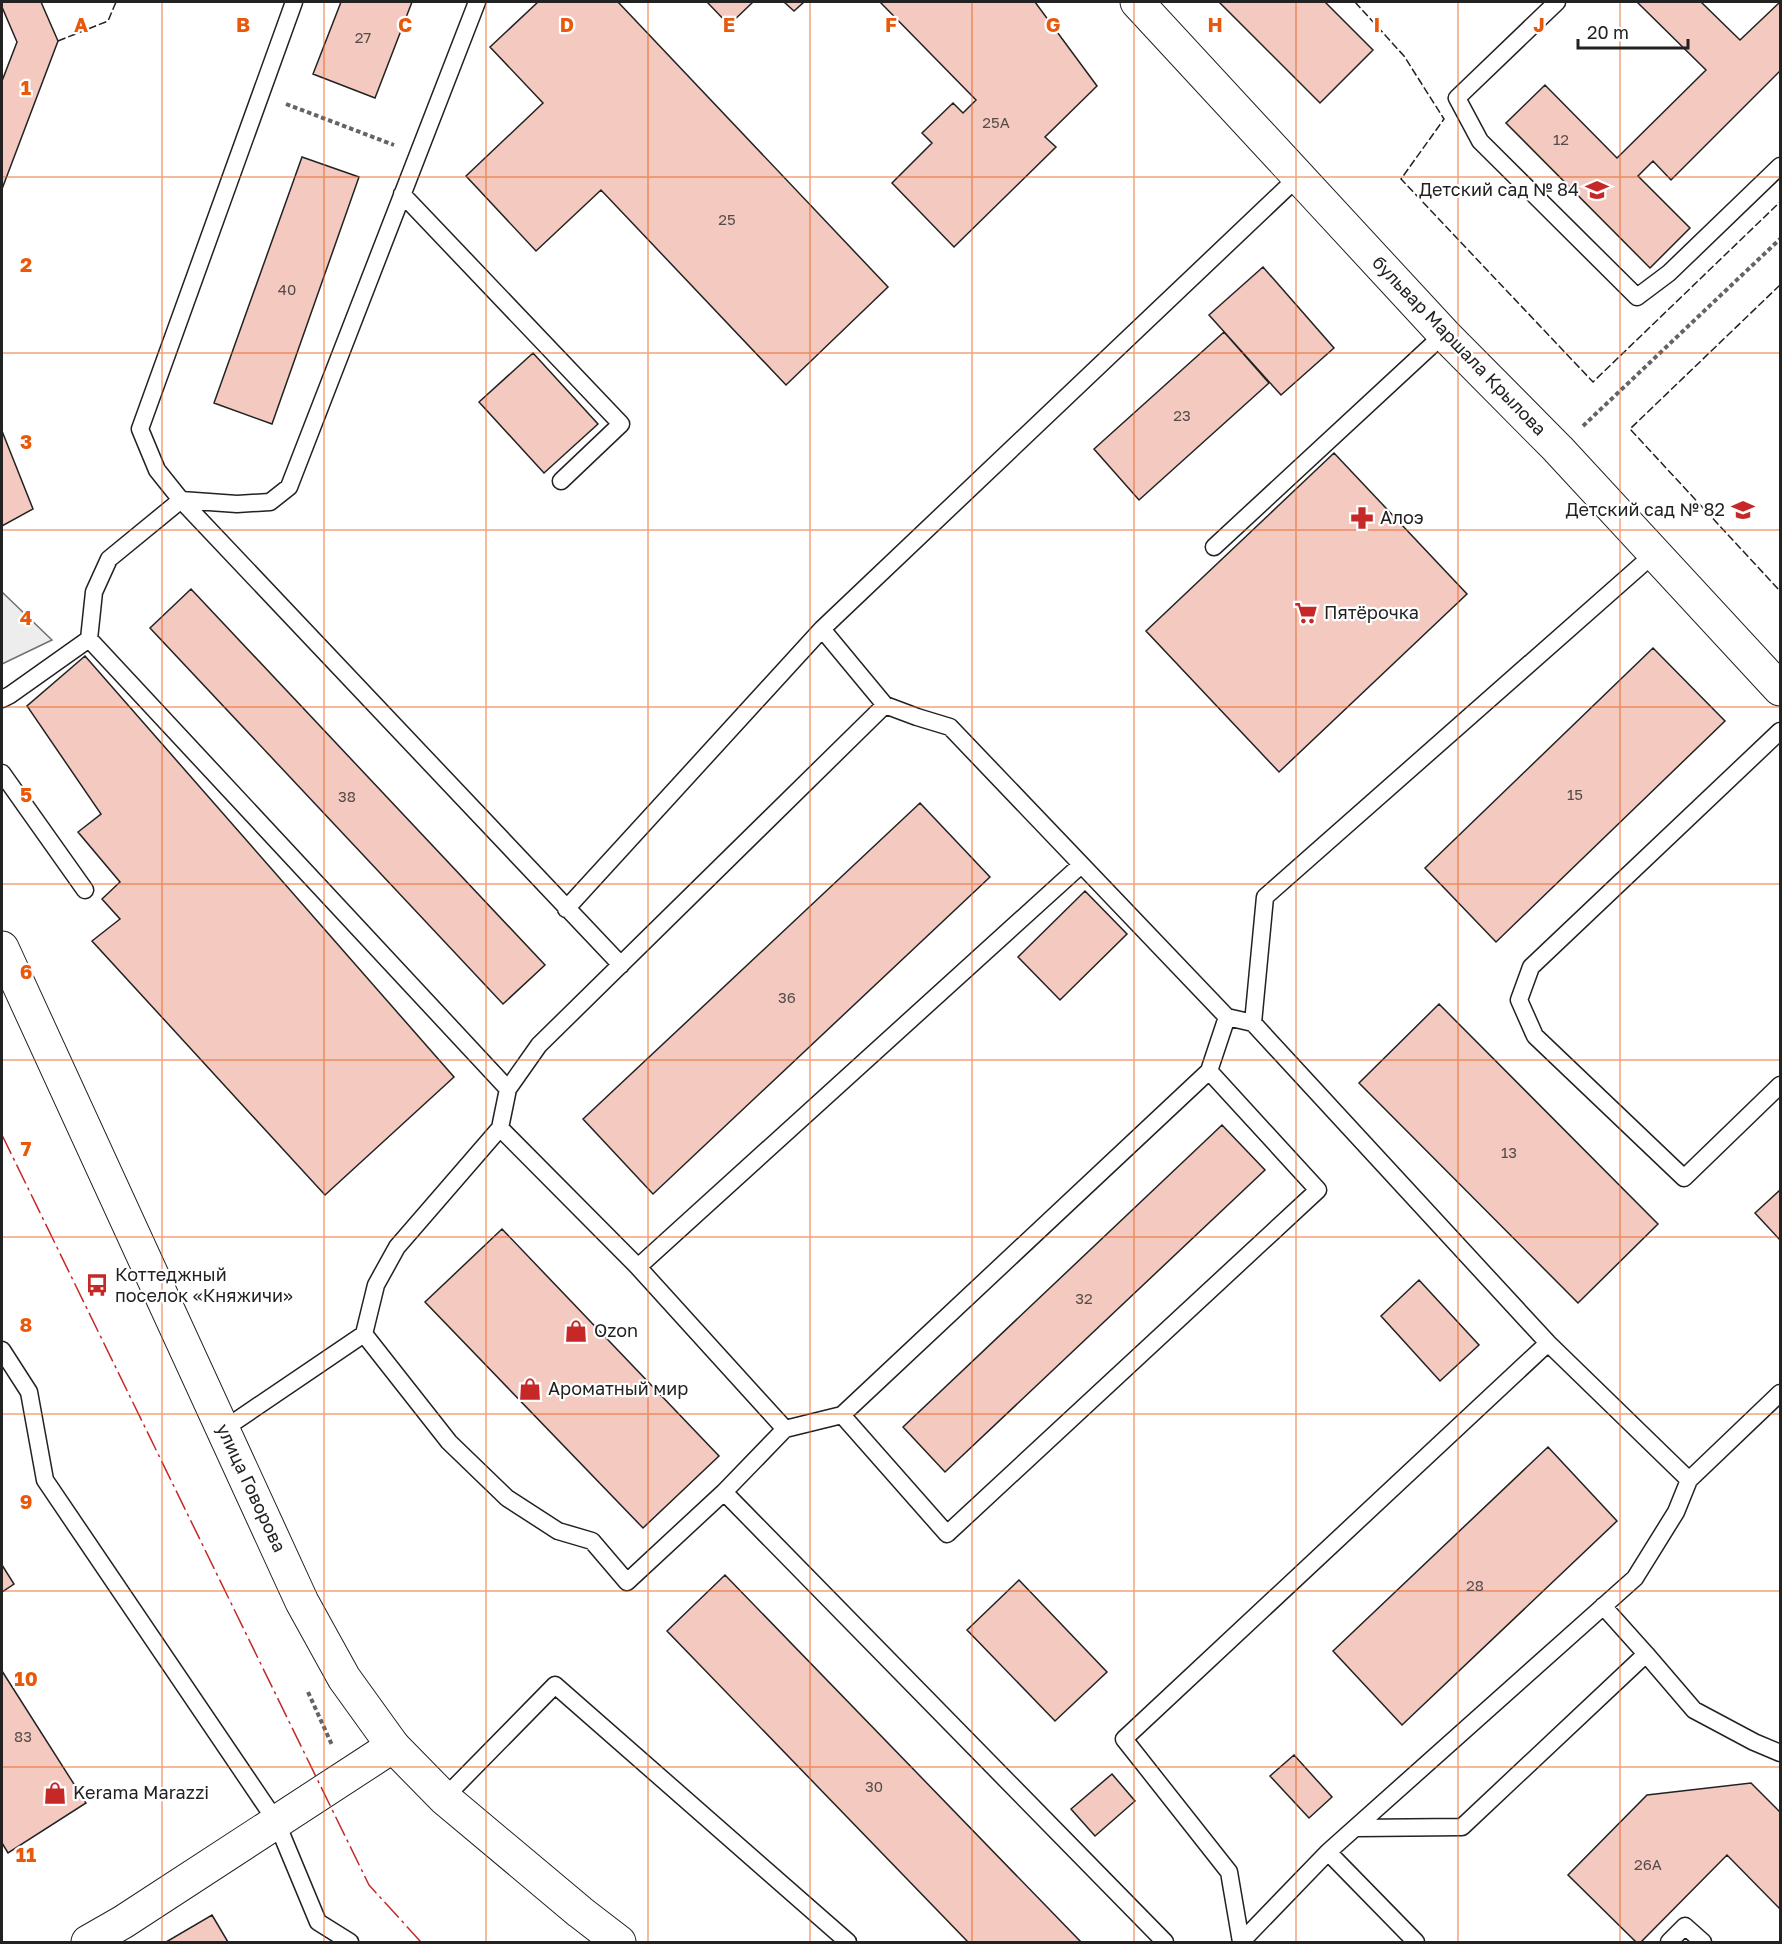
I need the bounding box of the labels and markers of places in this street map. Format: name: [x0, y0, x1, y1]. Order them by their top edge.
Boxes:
school or university icon: Детский сад № 84: [1584, 177, 1610, 203]
place label: Детский сад № 84: [1419, 178, 1579, 200]
school or university icon: Детский сад № 82: [1730, 497, 1756, 523]
place label: Детский сад № 82: [1566, 498, 1725, 520]
pharmacy icon: Алоэ: [1349, 505, 1375, 531]
place label: Алоэ: [1380, 506, 1424, 528]
supermarket icon: Пятёрочка: [1293, 600, 1319, 626]
place label: Пятёрочка: [1324, 601, 1419, 623]
place label: Коттеджный поселок «Княжичи»: [115, 1263, 293, 1306]
bus stop icon: Коттеджный поселок «Княжичи»: [84, 1272, 110, 1298]
shop icon: Ozon: [563, 1318, 589, 1344]
place label: Ozon: [594, 1319, 638, 1341]
shop icon: Ароматный мир: [517, 1376, 543, 1402]
place label: Ароматный мир: [548, 1377, 688, 1399]
shop icon: Kerama Marazzi: [42, 1780, 68, 1806]
place label: Kerama Marazzi: [73, 1781, 209, 1803]

